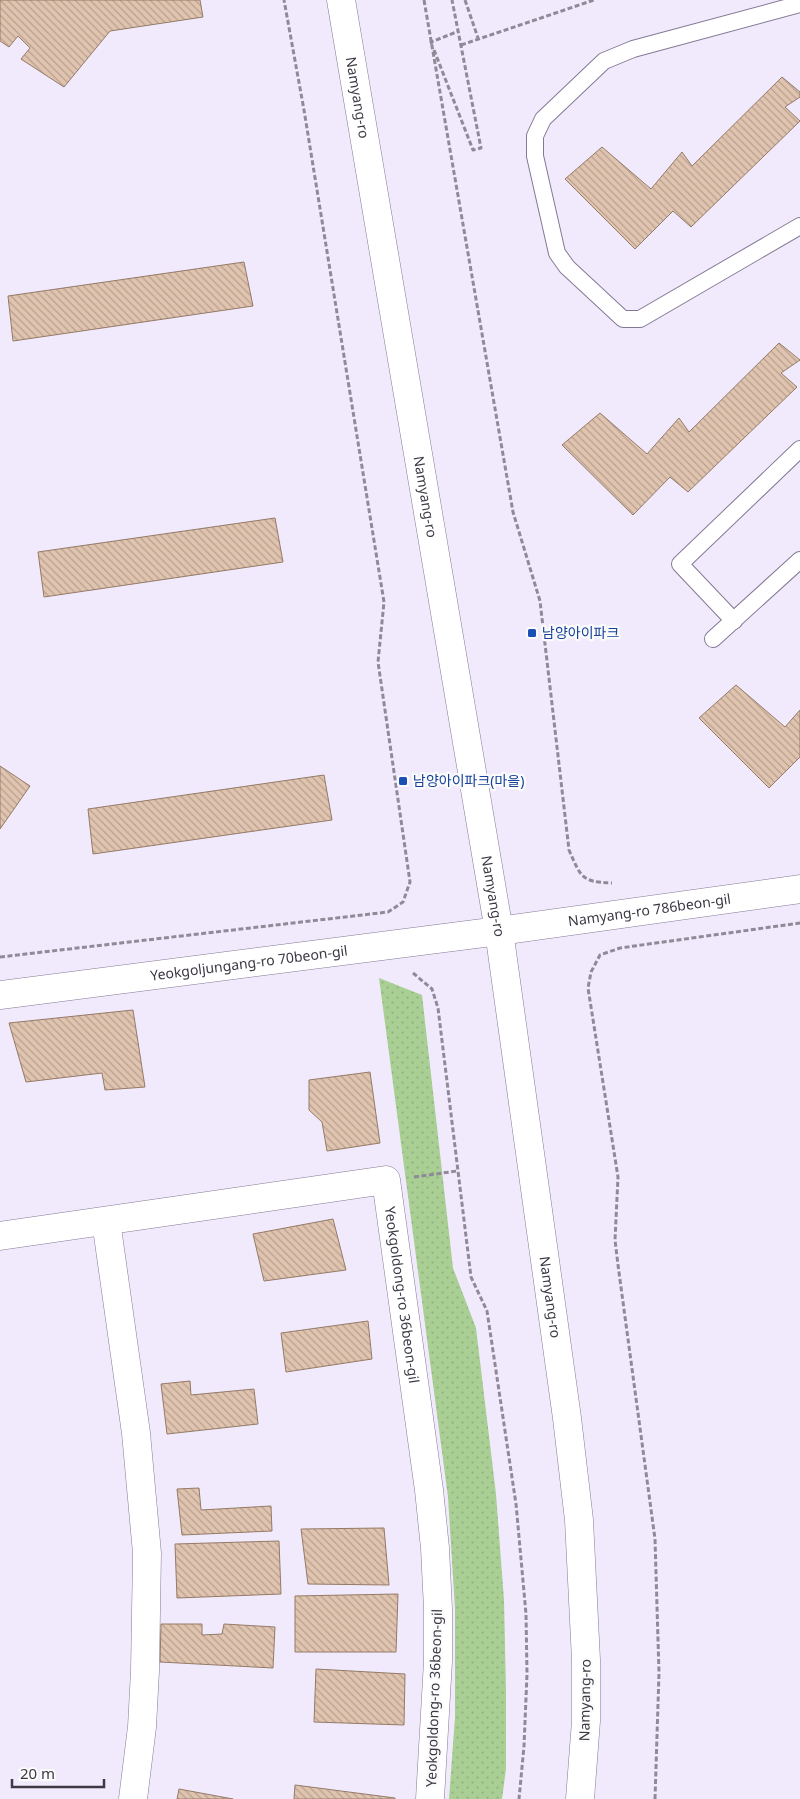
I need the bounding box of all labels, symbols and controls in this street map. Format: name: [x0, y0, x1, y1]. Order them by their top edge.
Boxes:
street label: Namyang-ro: [342, 55, 374, 140]
street label: Namyang-ro: [410, 455, 442, 539]
place label: 남양아이파크: [542, 623, 619, 642]
marker: 남양아이파크: [526, 627, 538, 639]
place label: 남양아이파크(마을): [413, 771, 524, 790]
marker: 남양아이파크(마을): [397, 775, 409, 787]
street label: Namyang-ro: [477, 854, 510, 938]
street label: Namyang-ro 786beon-gil: [567, 889, 732, 930]
street label: Yeokgoljungang-ro 70beon-gil: [149, 941, 349, 985]
street label: Yeokgoldong-ro 36beon-gil: [381, 1205, 424, 1384]
street label: Namyang-ro: [536, 1255, 566, 1339]
street label: Yeokgoldong-ro 36beon-gil: [421, 1609, 446, 1787]
street label: Namyang-ro: [574, 1659, 595, 1741]
scale bar: [12, 1756, 105, 1788]
text: 20 m: [20, 1763, 55, 1783]

